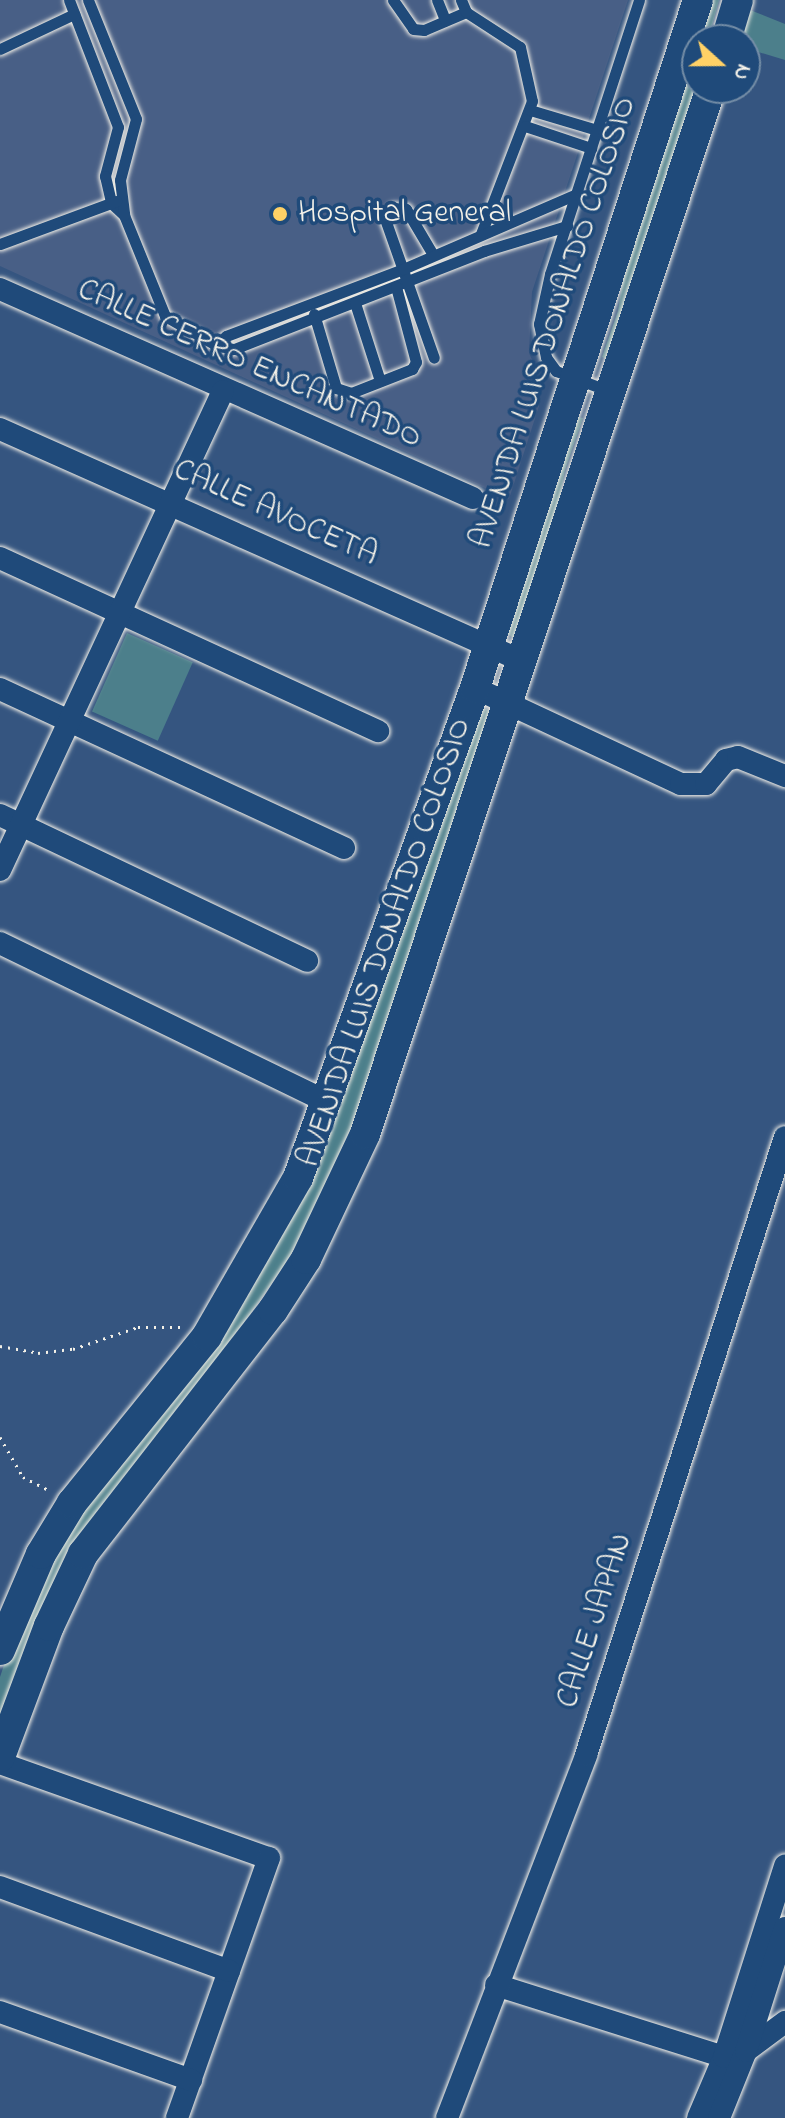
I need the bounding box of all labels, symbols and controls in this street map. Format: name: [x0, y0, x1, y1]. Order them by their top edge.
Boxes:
north arrow: [681, 24, 761, 104]
text: N: [724, 59, 759, 85]
street label: AVENIDA LUIS DONALDO COLOSIO: [464, 92, 646, 554]
place label: Hospital General: [298, 195, 511, 233]
marker: Hospital General: [269, 203, 291, 225]
street label: CALLE CERRO ENCANTADO: [71, 272, 427, 458]
street label: CALLE AVOCETA: [167, 452, 383, 576]
street label: AVENIDA LUIS DONALDO COLOSIO: [291, 713, 481, 1173]
street label: CALLE JAPAN: [550, 1529, 642, 1713]

